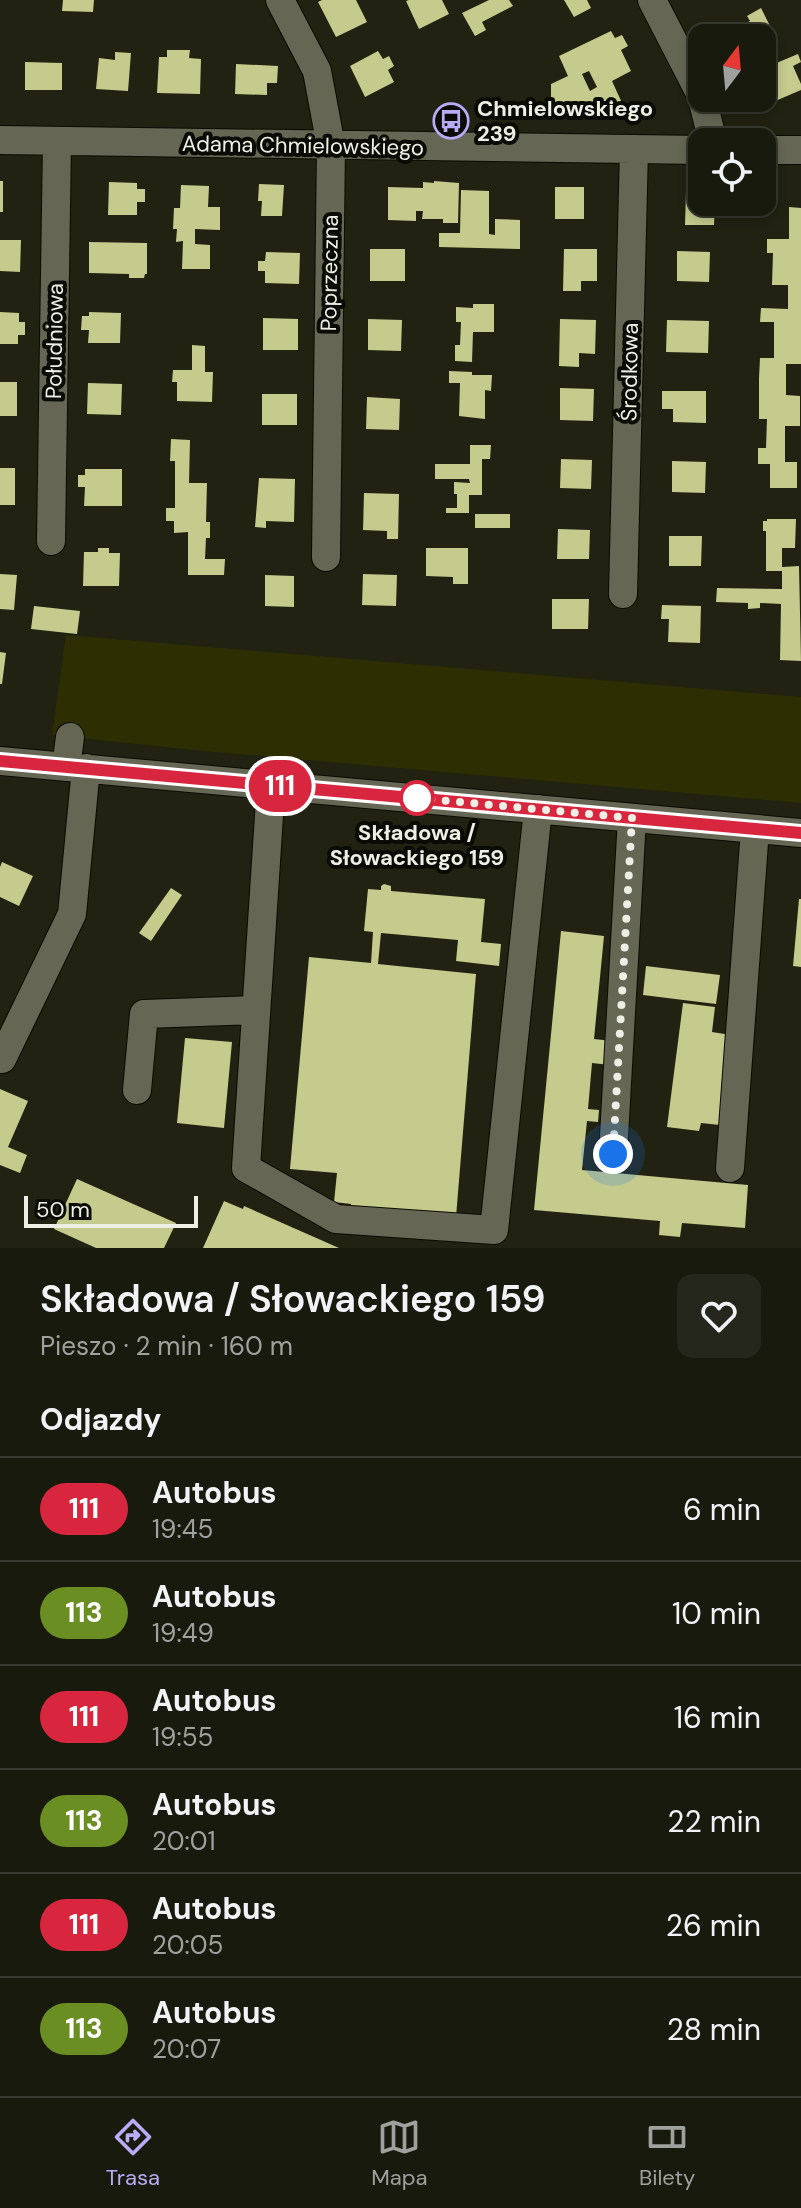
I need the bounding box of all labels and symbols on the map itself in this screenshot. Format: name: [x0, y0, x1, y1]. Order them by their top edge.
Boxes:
north arrow: [688, 24, 776, 112]
place label: Chmielowskiego 239: [477, 94, 653, 148]
bus stop icon: Chmielowskiego 239: [432, 102, 470, 140]
street label: Adama Chmielowskiego: [182, 129, 424, 162]
street label: Poprzeczna: [314, 214, 345, 332]
street label: Południowa: [39, 283, 70, 399]
street label: Środkowa: [614, 322, 645, 422]
line badge: 111: [234, 760, 326, 812]
marker: Składowa / Słowackiego 159: [400, 781, 434, 815]
place label: Składowa / Słowackiego 159: [330, 818, 504, 872]
your location: [593, 1134, 633, 1174]
scale bar: [24, 1192, 198, 1228]

